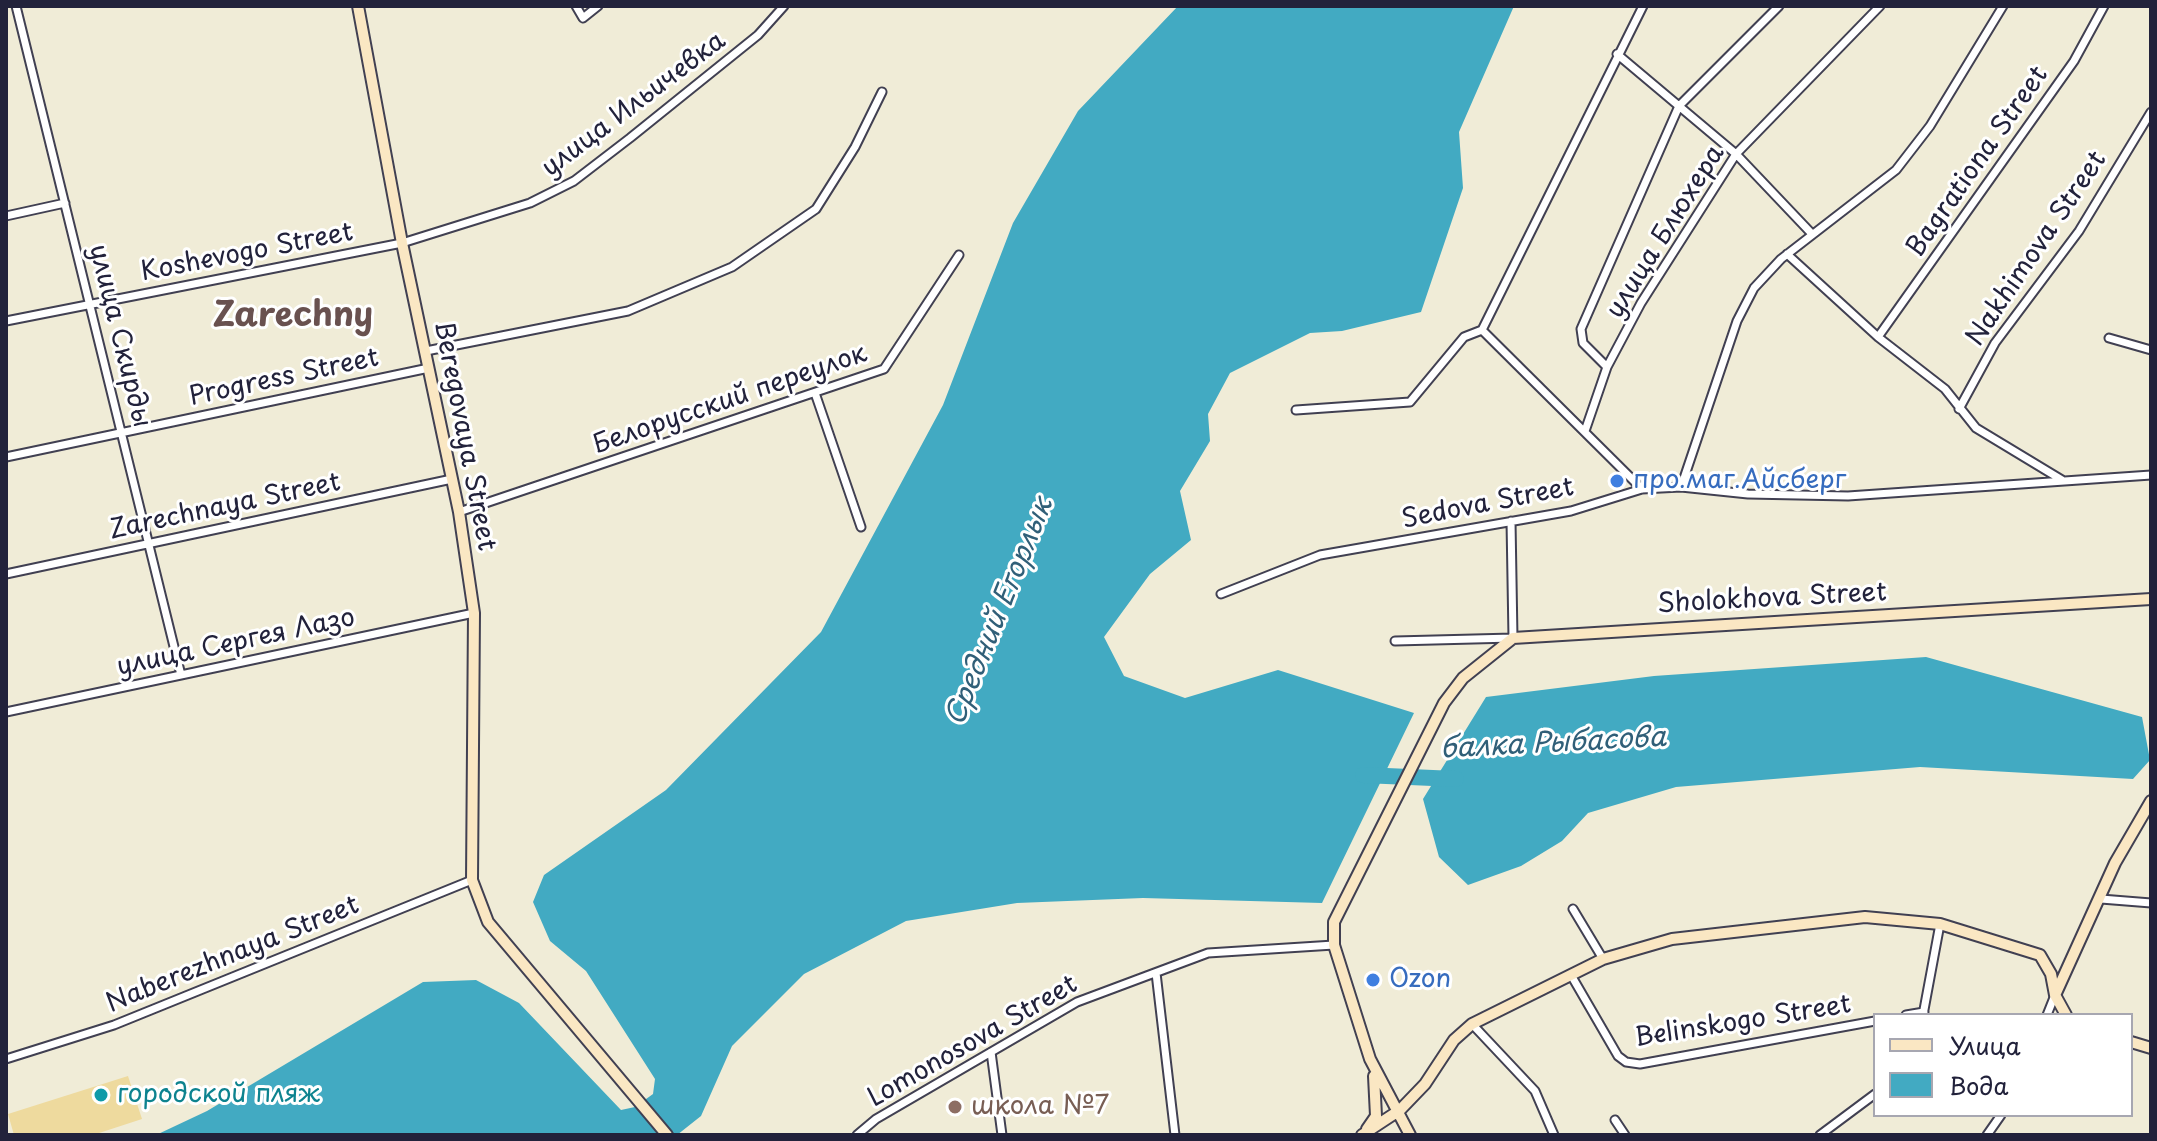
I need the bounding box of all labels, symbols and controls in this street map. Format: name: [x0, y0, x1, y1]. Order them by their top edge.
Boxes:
street label: улица Ильичевка: [536, 26, 732, 184]
street label: Bagrationa Street: [1901, 61, 2055, 263]
street label: улица Блюхера: [1600, 140, 1732, 324]
street label: Nakhimova Street: [1960, 146, 2114, 352]
street label: Koshevogo Street: [138, 217, 356, 289]
street label: улица Скирды: [81, 241, 157, 431]
district label: Zarechny: [213, 297, 373, 337]
street label: Beregovaya Street: [426, 318, 502, 554]
street label: Белорусский переулок: [589, 338, 871, 462]
street label: Progress Street: [186, 343, 382, 413]
place label: про.маг.Айсберг: [1633, 465, 1846, 497]
street label: Zarechnaya Street: [106, 467, 344, 547]
street label: Sedova Street: [1399, 472, 1577, 536]
marker: про.маг.Айсберг: [1608, 472, 1626, 490]
water label: Средний Егорлык: [939, 493, 1061, 731]
street label: Sholokhova Street: [1657, 577, 1887, 621]
street label: улица Сергея Лазо: [114, 603, 358, 683]
water label: балка Рыбасова: [1439, 721, 1667, 767]
street label: Naberezhnaya Street: [102, 890, 364, 1020]
place label: Ozon: [1389, 964, 1451, 996]
street label: Lomonosova Street: [863, 969, 1083, 1115]
marker: Ozon: [1364, 971, 1382, 989]
street label: Belinskogo Street: [1633, 989, 1853, 1055]
legend: [1873, 1013, 2133, 1117]
text: Улица: [1949, 1027, 2021, 1063]
text: Вода: [1949, 1067, 2008, 1103]
place label: городской пляж: [117, 1079, 320, 1111]
marker: городской пляж: [92, 1086, 110, 1104]
place label: школа №7: [971, 1091, 1109, 1123]
marker: школа №7: [946, 1098, 964, 1116]

